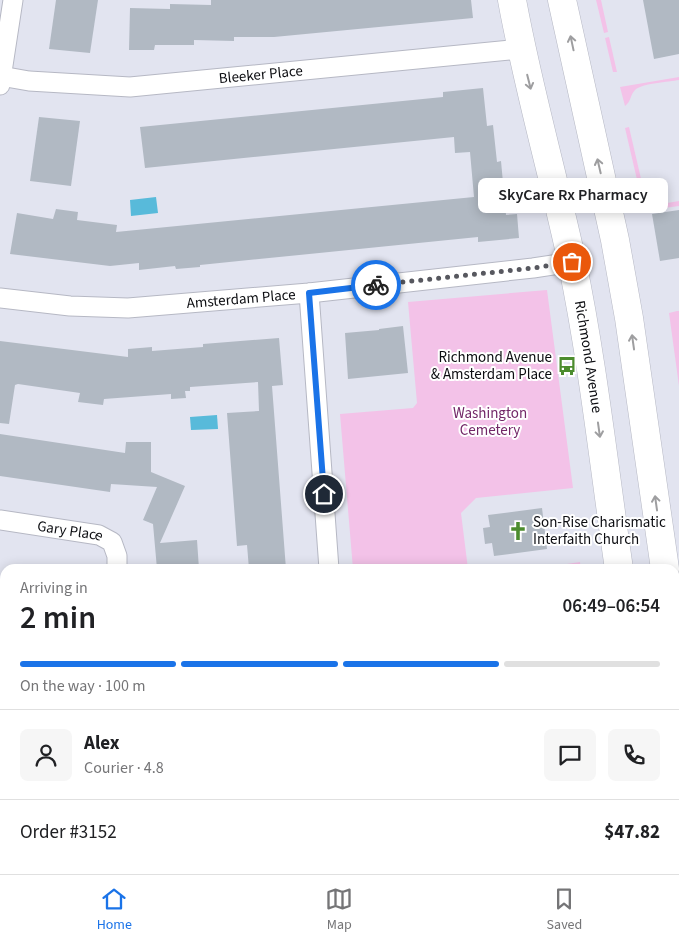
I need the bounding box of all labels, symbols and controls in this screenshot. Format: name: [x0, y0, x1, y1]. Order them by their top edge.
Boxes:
one-way arrow: [567, 35, 576, 51]
street label: Bleeker Place: [218, 60, 304, 89]
one-way arrow: [525, 74, 534, 90]
one-way arrow: [594, 158, 603, 174]
callout: SkyCare Rx Pharmacy: [477, 177, 667, 212]
text: SkyCare Rx Pharmacy: [498, 184, 648, 206]
pin: [551, 241, 593, 283]
icon: bag: [558, 248, 586, 276]
courier: [351, 260, 401, 310]
icon: bike: [362, 271, 390, 299]
street label: Amsterdam Place: [186, 284, 296, 314]
street label: Richmond Avenue: [569, 299, 608, 414]
one-way arrow: [627, 335, 637, 351]
place label: Richmond Avenue & Amsterdam Place: [431, 347, 552, 385]
bus stop icon: Richmond Avenue & Amsterdam Place: [556, 355, 578, 377]
park label: Washington Cemetery: [453, 403, 527, 441]
one-way arrow: [594, 421, 604, 437]
pin: [303, 473, 345, 515]
icon: home: [310, 480, 338, 508]
one-way arrow: [651, 496, 661, 512]
place label: Son-Rise Charismatic Interfaith Church: [533, 512, 666, 550]
street label: Gary Place: [36, 515, 108, 546]
church icon: Son-Rise Charismatic Interfaith Church: [507, 520, 529, 542]
text: Arriving in: [20, 577, 88, 599]
text: 06:49–06:54: [562, 593, 660, 620]
text: 2 min: [20, 595, 96, 641]
text: On the way · 100 m: [20, 675, 145, 697]
button: person: [20, 729, 72, 781]
button: chat: [544, 729, 596, 781]
button: phone: [608, 729, 660, 781]
text: Alex: [84, 730, 120, 757]
text: Courier · 4.8: [84, 757, 164, 779]
text: Order #3152: [20, 819, 117, 846]
text: $47.82: [604, 819, 660, 846]
tab: Home: [97, 885, 132, 935]
tab: Map: [325, 885, 353, 935]
tab: Saved: [547, 885, 582, 935]

